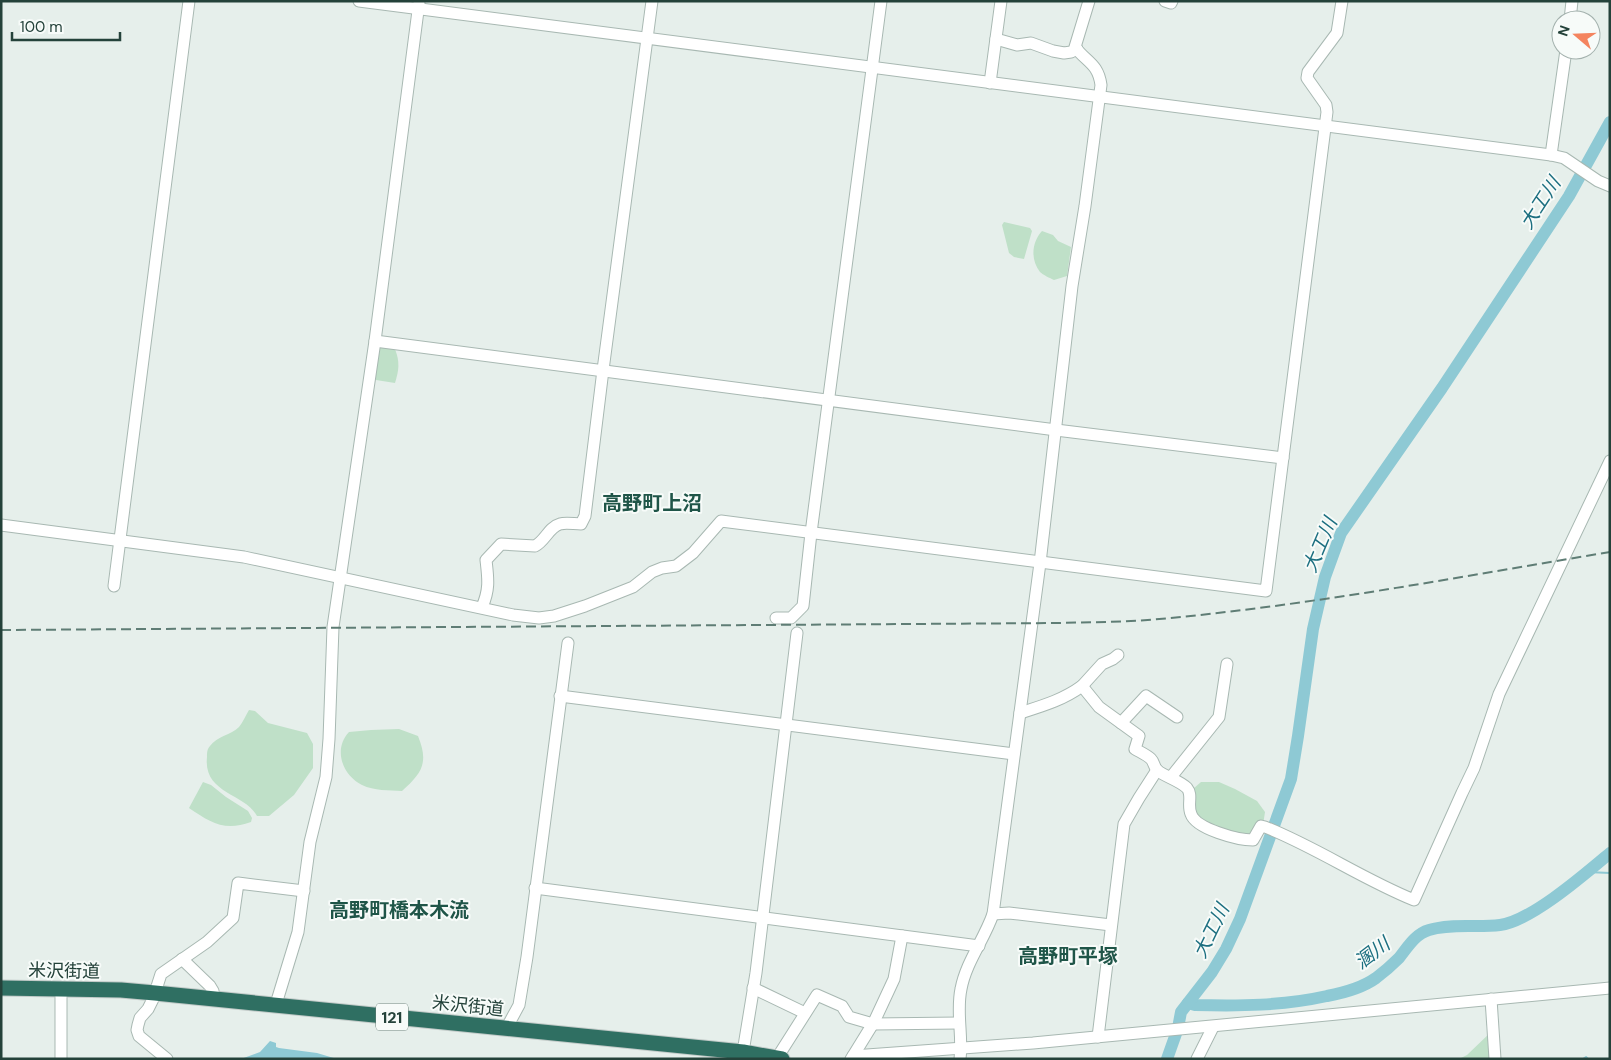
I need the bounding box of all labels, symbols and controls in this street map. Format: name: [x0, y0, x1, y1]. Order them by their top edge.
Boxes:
scale bar: [12, 10, 120, 42]
north arrow: [1551, 10, 1601, 60]
text: 100 m: [20, 17, 63, 37]
text: N: [1554, 23, 1574, 39]
water label: 大工川: [1514, 171, 1567, 234]
district label: 高野町上沼: [602, 490, 702, 516]
water label: 大工川: [1297, 512, 1343, 576]
district label: 高野町橋本木流: [329, 897, 469, 923]
water label: 大工川: [1187, 898, 1236, 962]
water label: 溷川: [1349, 930, 1396, 974]
district label: 高野町平塚: [1018, 943, 1118, 969]
street label: 米沢街道: [28, 958, 100, 984]
street label: 米沢街道: [431, 990, 505, 1022]
road number: 121: [376, 1004, 408, 1030]

